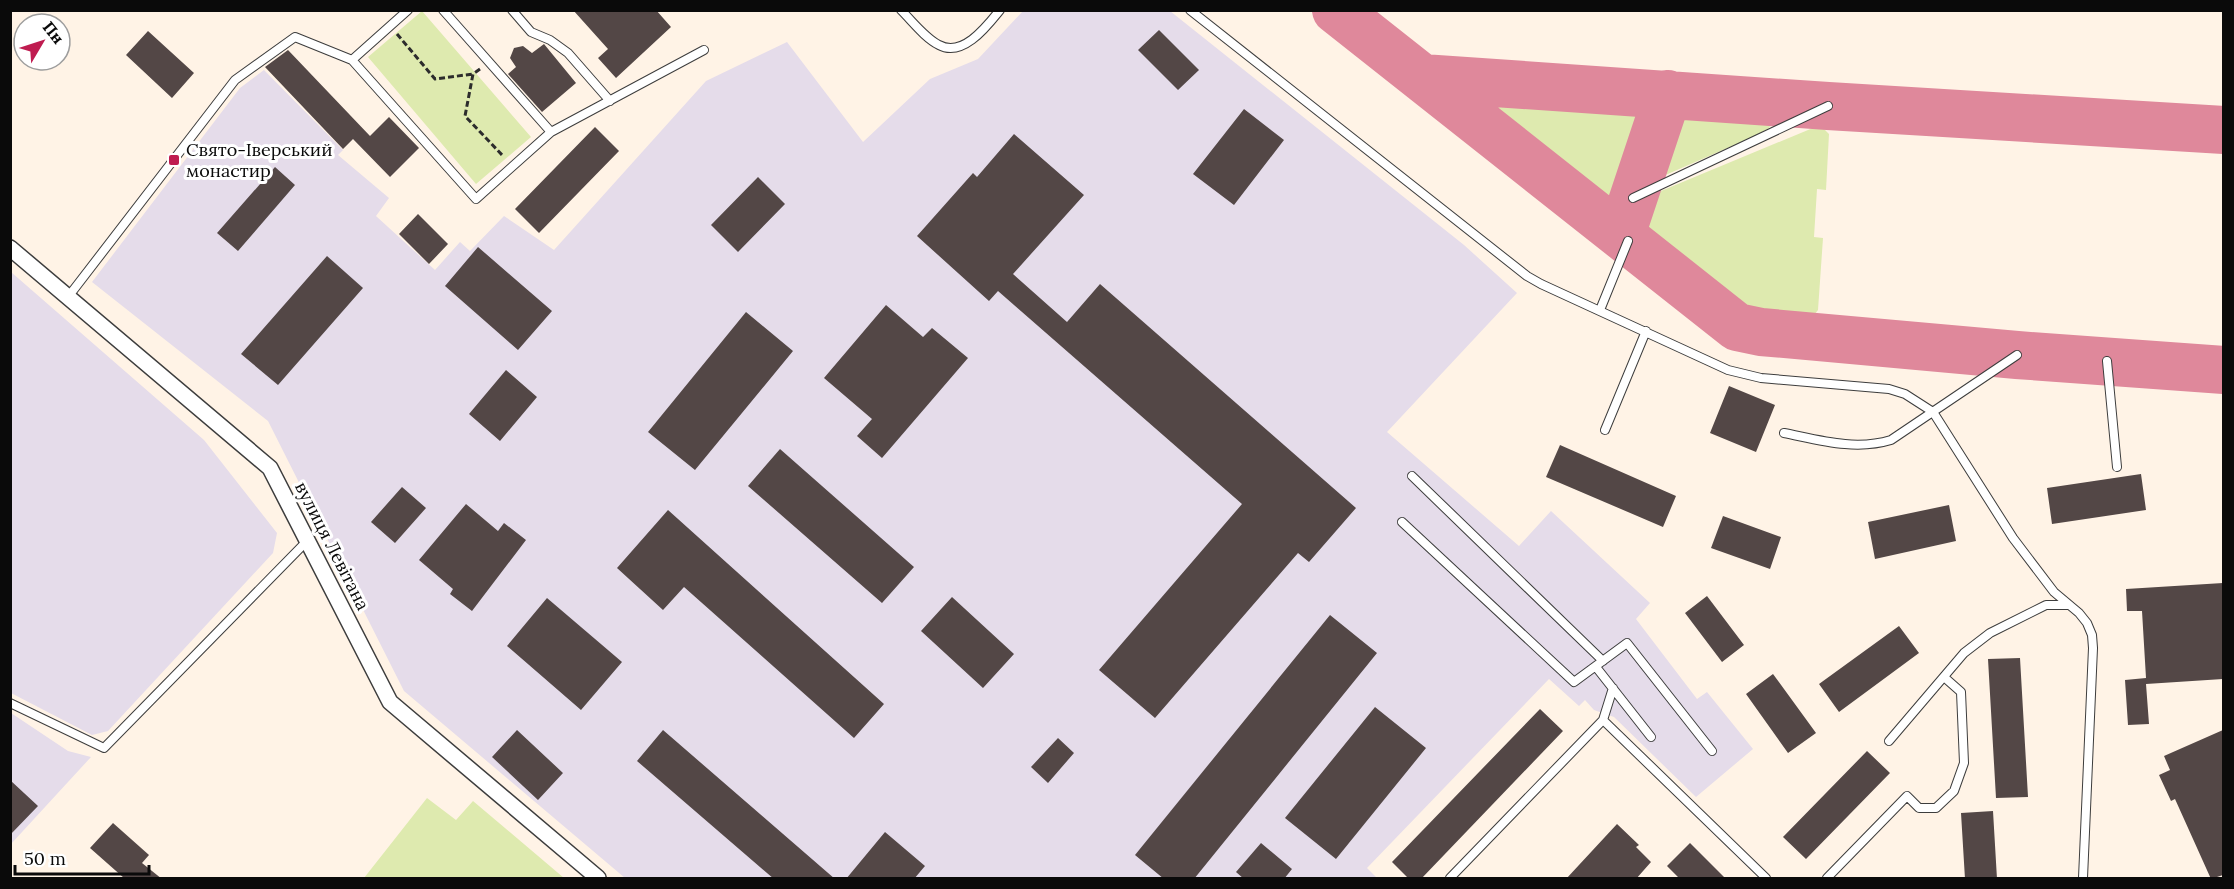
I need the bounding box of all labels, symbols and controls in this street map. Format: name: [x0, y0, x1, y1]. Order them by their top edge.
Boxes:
north arrow: [12, 12, 72, 72]
text: Пн: [39, 17, 69, 48]
place label: Свято-Іверський монастир: [186, 138, 332, 182]
marker: Свято-Іверський монастир: [167, 153, 181, 167]
street label: вулиця Левітана: [290, 478, 375, 614]
scale bar: [15, 838, 148, 876]
text: 50 m: [24, 847, 66, 870]

